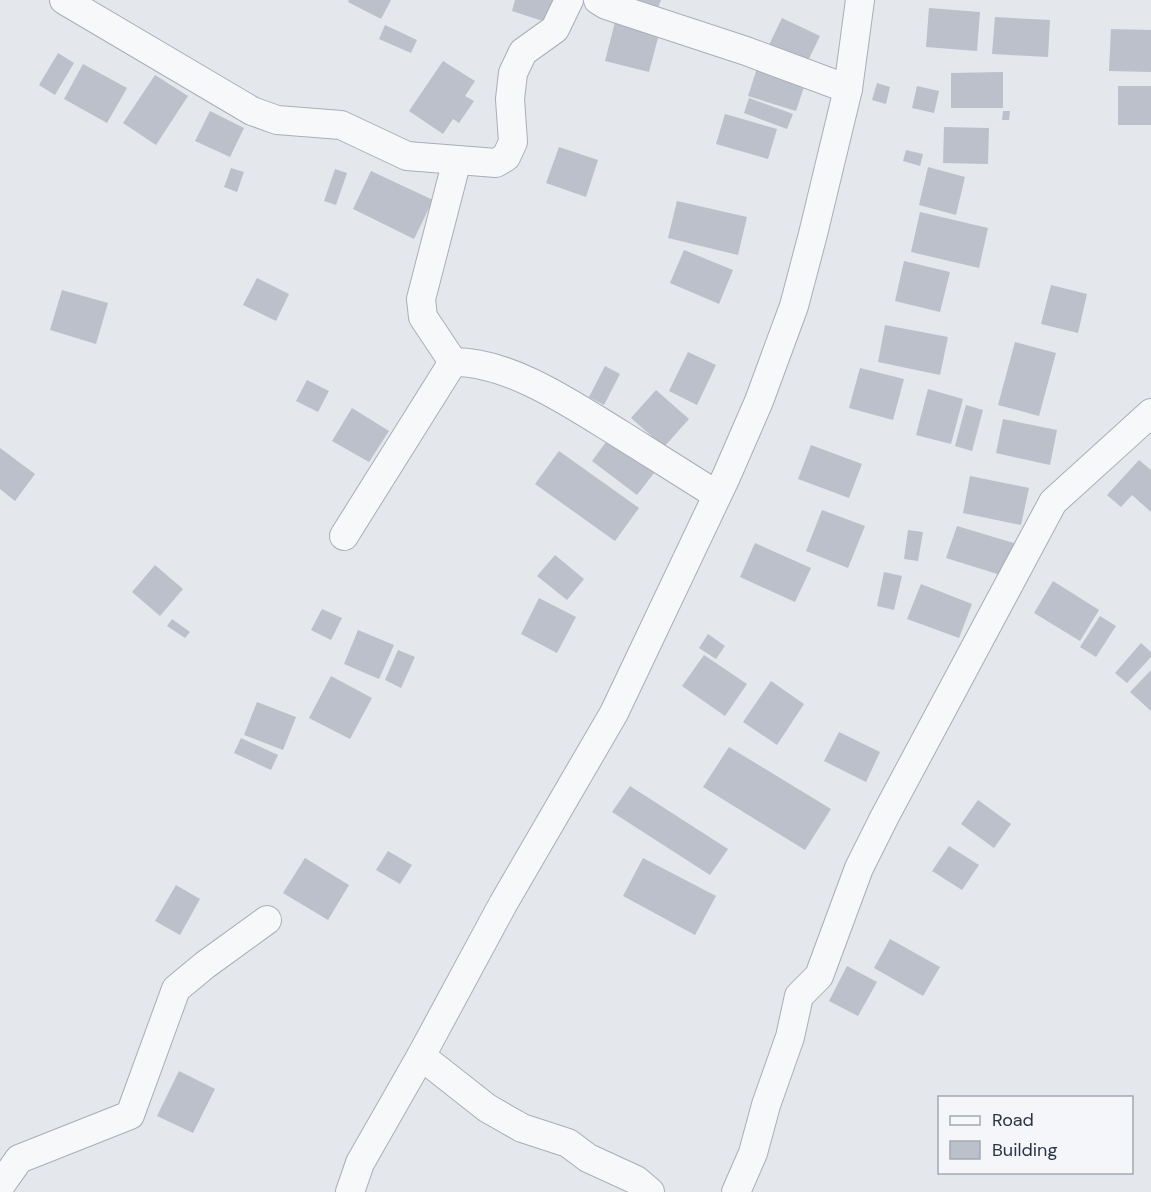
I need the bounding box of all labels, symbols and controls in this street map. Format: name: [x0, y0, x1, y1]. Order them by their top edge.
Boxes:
legend: [938, 1096, 1133, 1174]
text: Road: [992, 1108, 1034, 1132]
text: Building: [992, 1138, 1057, 1162]

